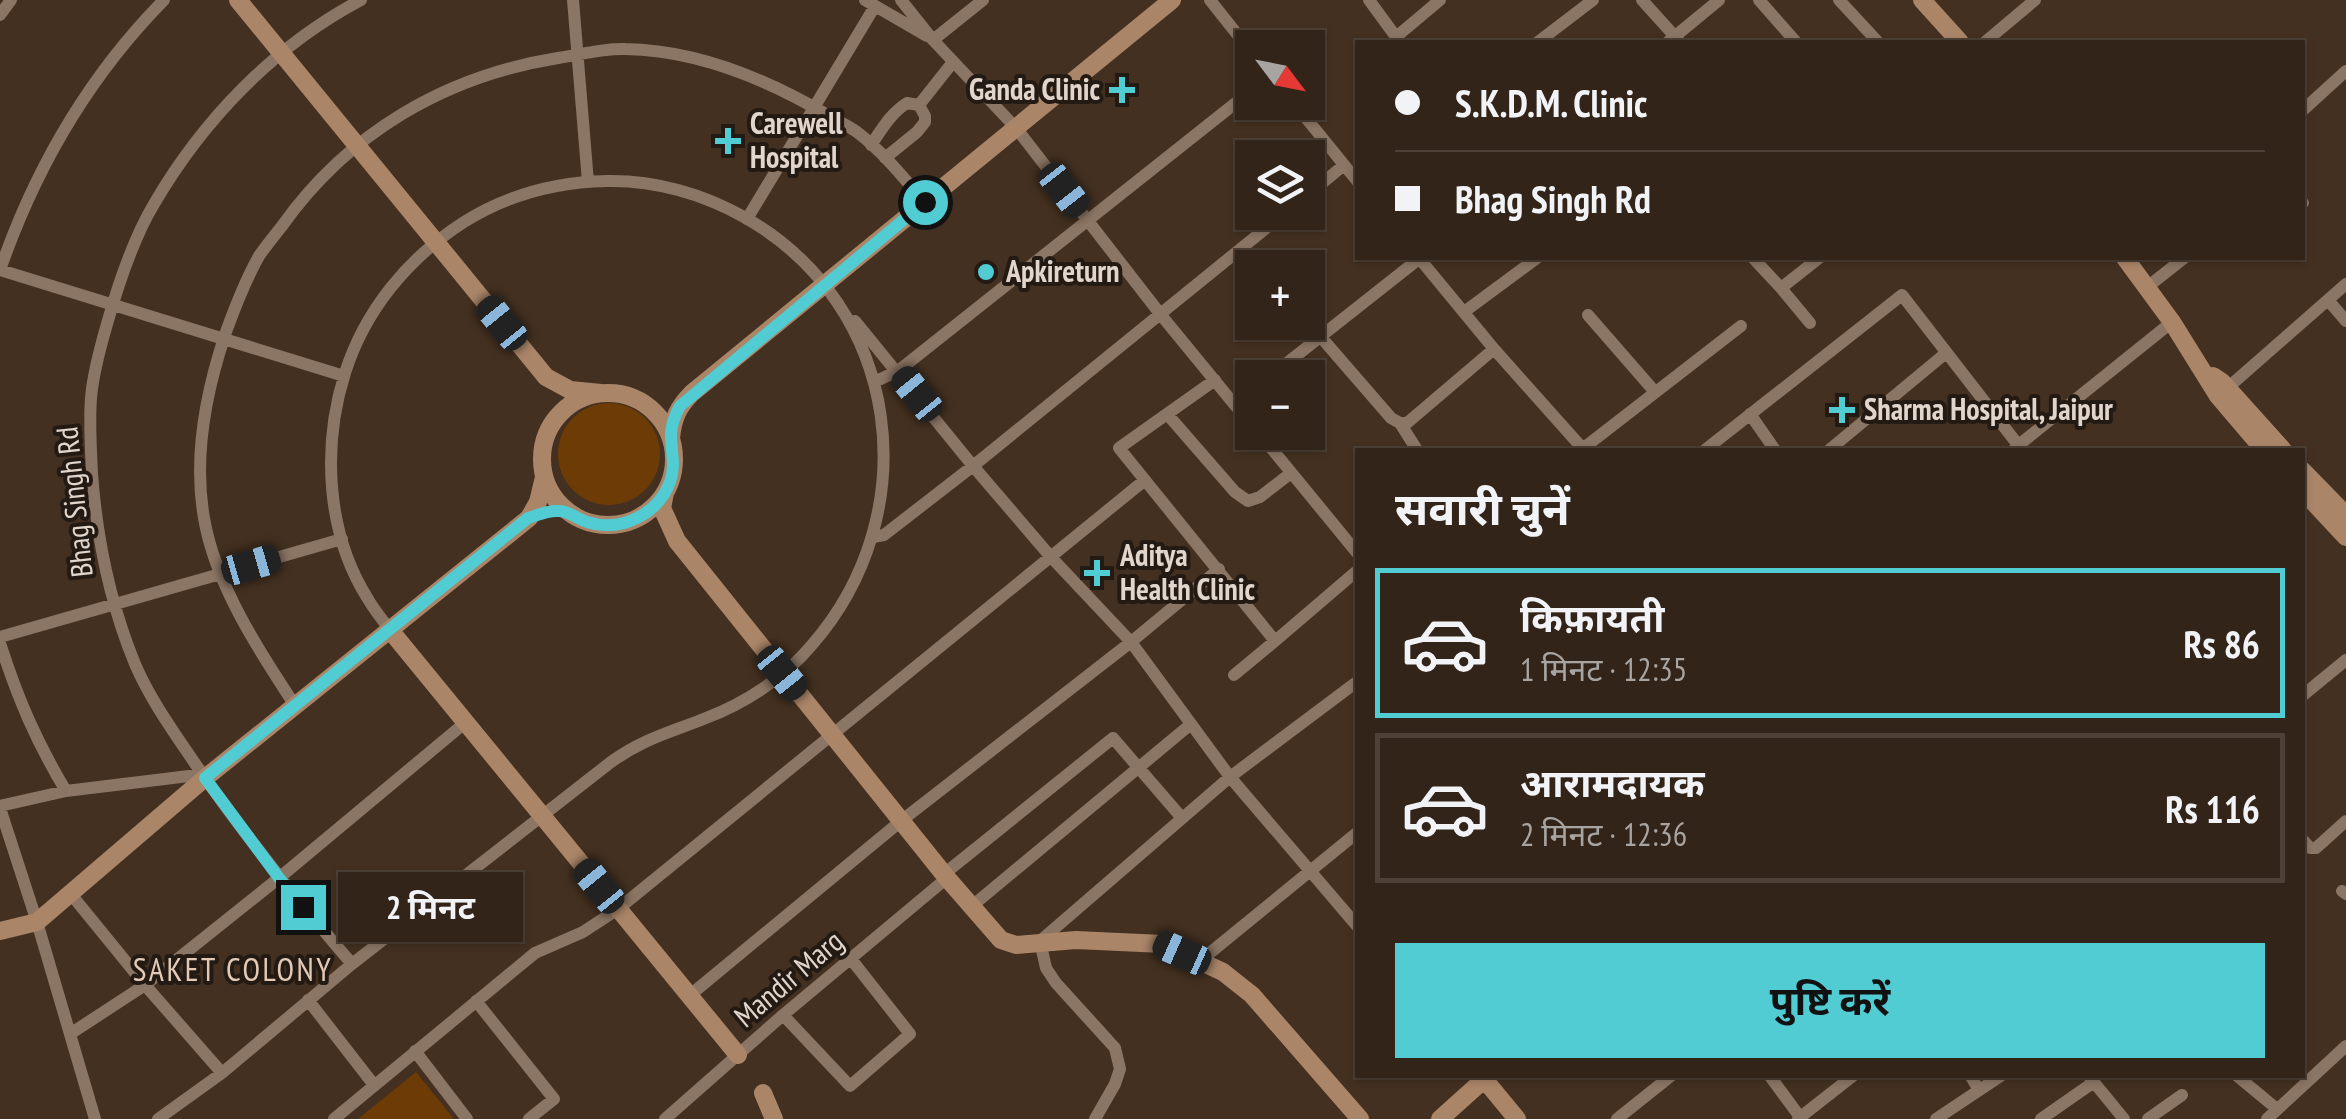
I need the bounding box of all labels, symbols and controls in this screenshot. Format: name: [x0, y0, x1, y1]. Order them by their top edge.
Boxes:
north arrow: [1235, 30, 1325, 120]
map controls: [1235, 30, 1325, 450]
place label: Ganda Clinic: [969, 69, 1100, 108]
marker: Ganda Clinic: [1109, 77, 1135, 103]
text: S.K.D.M. Clinic: [1455, 78, 1647, 127]
place label: Carewell Hospital: [750, 103, 843, 176]
marker: Carewell Hospital: [715, 128, 741, 154]
button: layers: [1235, 140, 1325, 230]
car: [1034, 157, 1094, 223]
text: Bhag Singh Rd: [1455, 174, 1651, 223]
route start: [903, 180, 948, 225]
button: +: [1235, 250, 1325, 340]
place label: Apkireturn: [1005, 251, 1120, 290]
marker: Apkireturn: [975, 261, 997, 283]
car: [471, 290, 533, 356]
button: −: [1235, 360, 1325, 450]
car: [886, 361, 948, 427]
place label: Sharma Hospital, Jaipur: [1864, 389, 2113, 428]
marker: Sharma Hospital, Jaipur: [1829, 397, 1855, 423]
street label: Bhag Singh Rd: [46, 425, 101, 579]
text: सवारी चुनें: [1395, 479, 1570, 537]
place label: Aditya Health Clinic: [1119, 535, 1255, 608]
car: [218, 542, 284, 588]
marker: Aditya Health Clinic: [1084, 560, 1110, 586]
text: किफ़ायती: [1520, 593, 1664, 642]
icon: car: [1400, 598, 1490, 688]
text: Rs 86: [2183, 619, 2260, 668]
car: [751, 640, 813, 706]
text: 1 मिनट · 12:35: [1520, 648, 1687, 690]
text: आरामदायक: [1520, 758, 1704, 807]
icon: car: [1400, 763, 1490, 853]
text: Rs 116: [2165, 784, 2260, 833]
text: 2 मिनट · 12:36: [1520, 813, 1687, 855]
car: [568, 853, 630, 919]
callout: 2 मिनट: [338, 872, 523, 942]
route end: [281, 885, 326, 930]
text: 2 मिनट: [386, 886, 475, 928]
street label: Mandir Marg: [725, 921, 851, 1035]
car: [1148, 927, 1216, 979]
button: पुष्टि करें: [1395, 943, 2265, 1058]
district label: SAKET COLONY: [133, 948, 333, 990]

